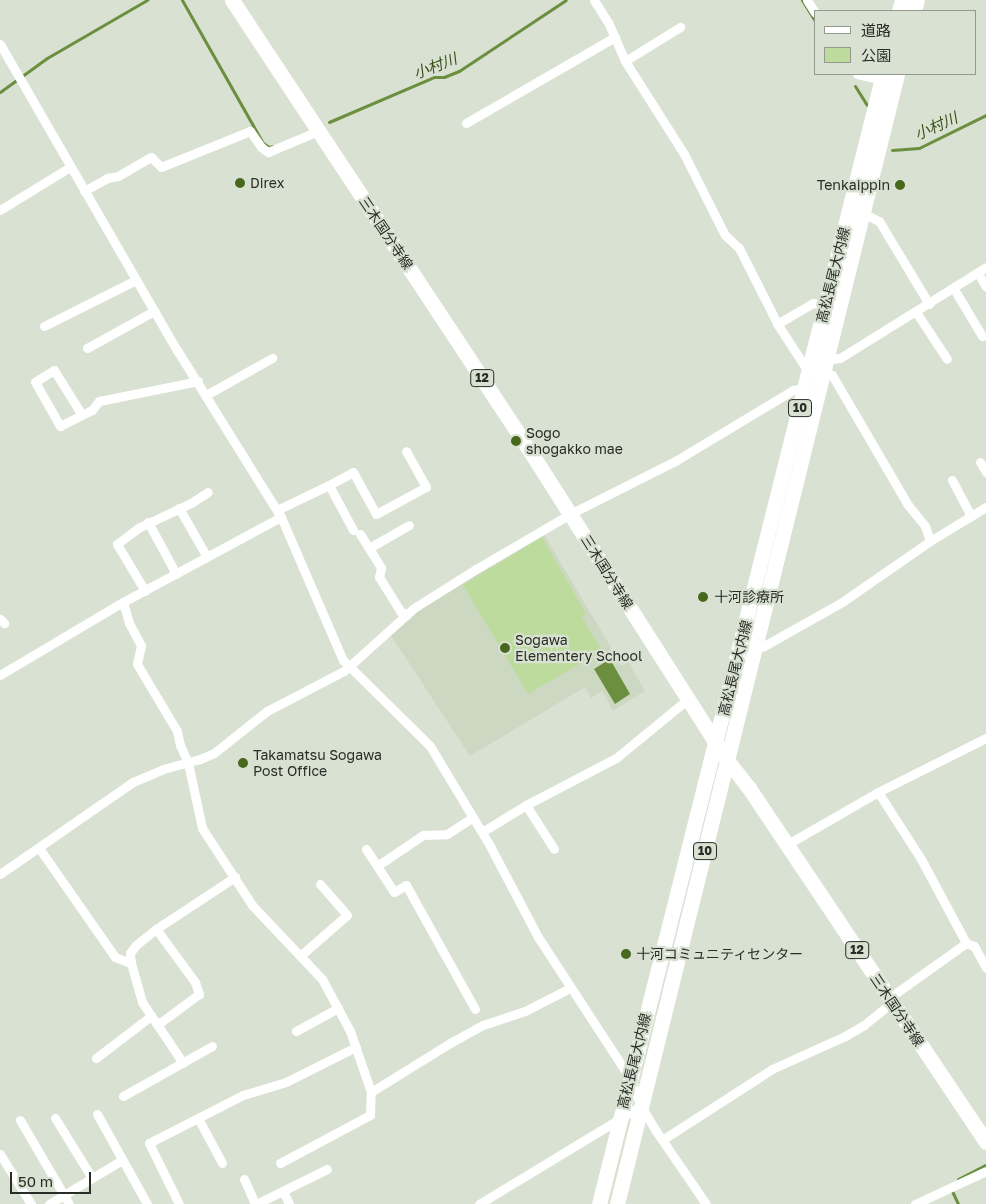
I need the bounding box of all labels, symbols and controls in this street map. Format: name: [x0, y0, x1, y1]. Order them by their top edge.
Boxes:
legend: [814, 10, 976, 75]
text: 道路: [861, 21, 891, 39]
text: 公園: [861, 46, 891, 64]
water label: 小村川: [411, 50, 459, 82]
water label: 小村川: [912, 109, 960, 143]
place label: Direx: [250, 175, 284, 191]
marker: Direx: [234, 177, 246, 189]
place label: Tenkaippin: [817, 177, 890, 193]
marker: Tenkaippin: [894, 179, 906, 191]
street label: 三木国分寺線: [356, 193, 416, 273]
street label: 高松長尾大内線: [813, 225, 853, 325]
road number: 12: [470, 368, 494, 388]
road number: 10: [788, 398, 812, 418]
place label: Sogo shogakko mae: [526, 425, 623, 458]
marker: Sogo shogakko mae: [510, 435, 522, 447]
street label: 三木国分寺線: [578, 532, 636, 612]
place label: 十河診療所: [714, 589, 784, 605]
marker: 十河診療所: [696, 590, 710, 604]
street label: 高松長尾大内線: [715, 618, 755, 718]
place label: Sogawa Elementery School: [515, 632, 642, 664]
marker: Sogawa Elementery School: [499, 642, 511, 654]
place label: Takamatsu Sogawa Post Office: [253, 747, 382, 780]
marker: Takamatsu Sogawa Post Office: [237, 757, 249, 769]
road number: 10: [692, 841, 718, 860]
road number: 12: [844, 940, 870, 960]
place label: 十河コミュニティセンター: [636, 946, 804, 962]
marker: 十河コミュニティセンター: [620, 948, 632, 960]
street label: 三木国分寺線: [867, 970, 927, 1050]
street label: 高松長尾大内線: [614, 1011, 654, 1111]
scale bar: [12, 1162, 94, 1194]
text: 50 m: [18, 1172, 53, 1190]

